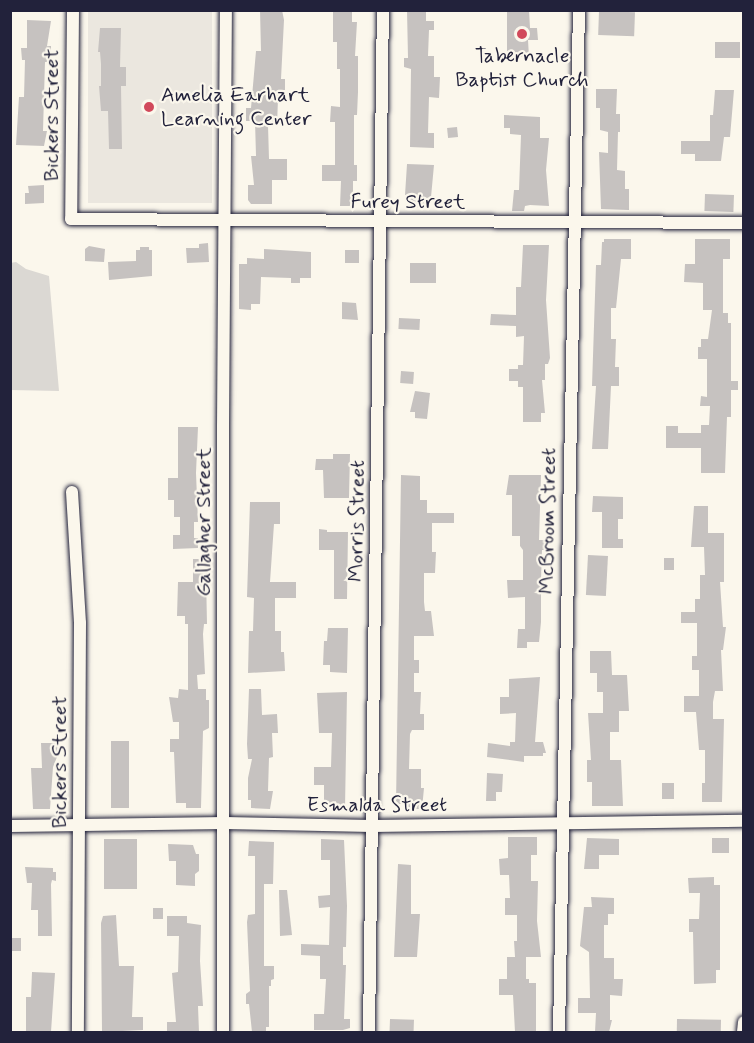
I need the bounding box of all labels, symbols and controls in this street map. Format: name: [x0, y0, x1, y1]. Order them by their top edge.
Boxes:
marker: Tabernacle Baptist Church: [515, 27, 529, 41]
place label: Tabernacle Baptist Church: [455, 43, 589, 93]
street label: Bickers Street: [39, 49, 65, 181]
place label: Amelia Earhart Learning Center: [161, 82, 315, 132]
marker: Amelia Earhart Learning Center: [142, 100, 156, 114]
street label: Furey Street: [351, 189, 465, 215]
street label: McBroom Street: [534, 446, 562, 596]
street label: Gallagher Street: [191, 448, 217, 596]
street label: Morris Street: [343, 458, 371, 584]
street label: Bickers Street: [47, 696, 73, 828]
street label: Esmalda Street: [305, 792, 449, 818]

